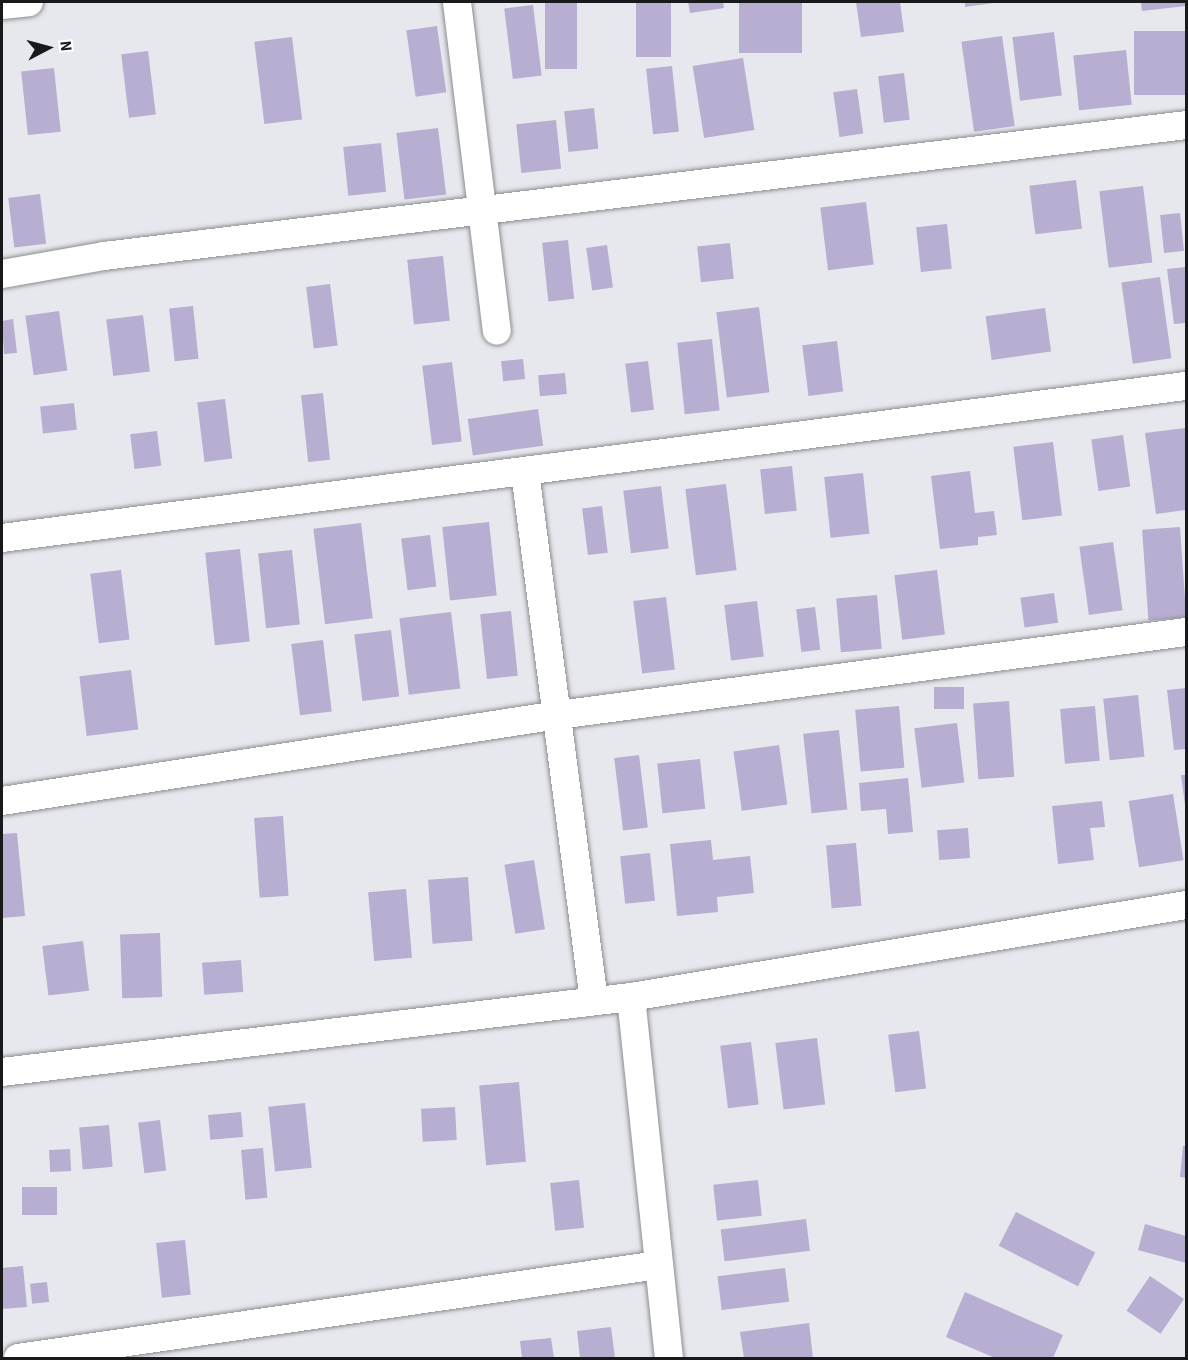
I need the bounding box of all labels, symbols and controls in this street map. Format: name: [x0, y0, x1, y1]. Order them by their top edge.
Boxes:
north arrow: [18, 18, 78, 78]
text: N: [54, 40, 77, 53]

